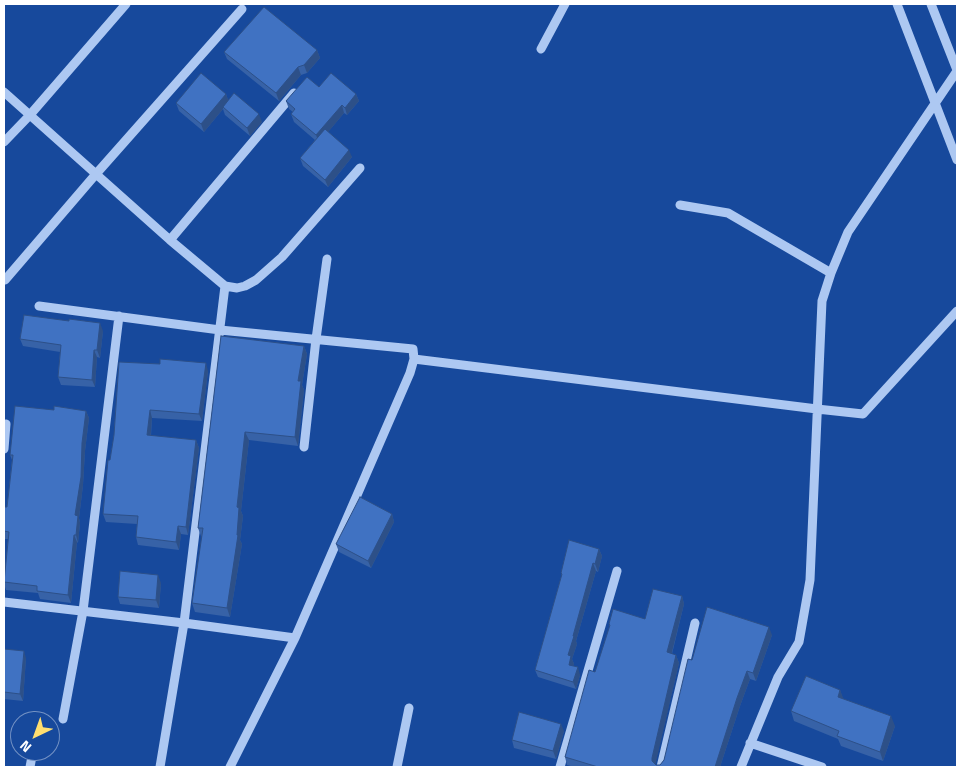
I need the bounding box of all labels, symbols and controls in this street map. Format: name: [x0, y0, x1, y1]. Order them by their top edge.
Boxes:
north arrow: [10, 711, 60, 761]
text: N: [15, 736, 36, 758]

